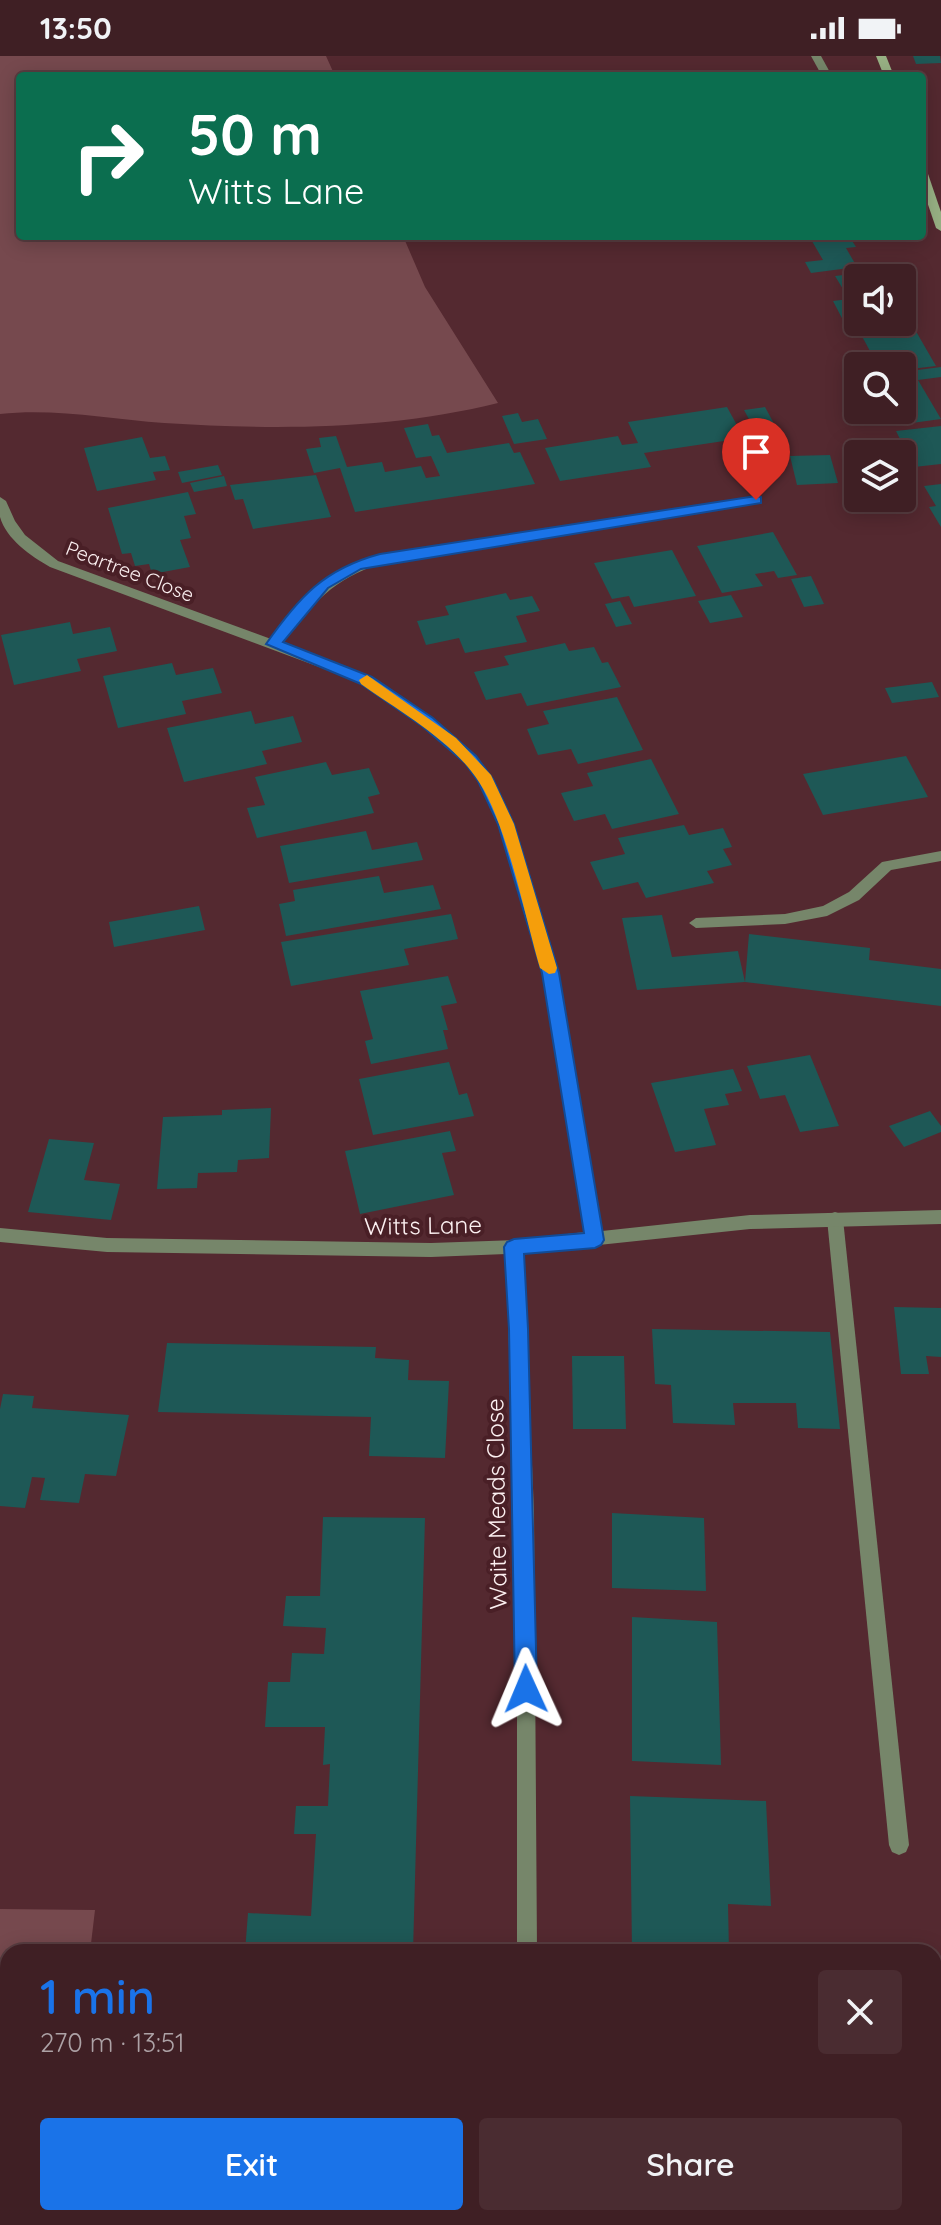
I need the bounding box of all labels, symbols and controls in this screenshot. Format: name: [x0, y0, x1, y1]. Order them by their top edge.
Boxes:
text: 13:50: [40, 9, 112, 47]
text: 50 m: [188, 99, 322, 169]
icon: right: [56, 104, 160, 208]
text: Witts Lane: [188, 168, 364, 213]
map controls: [844, 264, 916, 512]
button: sound: [844, 264, 916, 336]
button: search: [844, 352, 916, 424]
pin: [722, 418, 790, 500]
icon: arrive: [734, 430, 778, 474]
button: layers: [844, 440, 916, 512]
street label: Peartree Close: [62, 535, 198, 607]
street label: Witts Lane: [364, 1209, 482, 1241]
street label: Waite Meads Close: [479, 1398, 513, 1610]
position arrow: [484, 1647, 568, 1731]
text: 1 min: [40, 1966, 155, 2026]
button: close: [818, 1970, 902, 2054]
text: 270 m · 13:51: [40, 2026, 185, 2059]
button: Exit: [40, 2118, 463, 2210]
button: Share: [479, 2118, 902, 2210]

